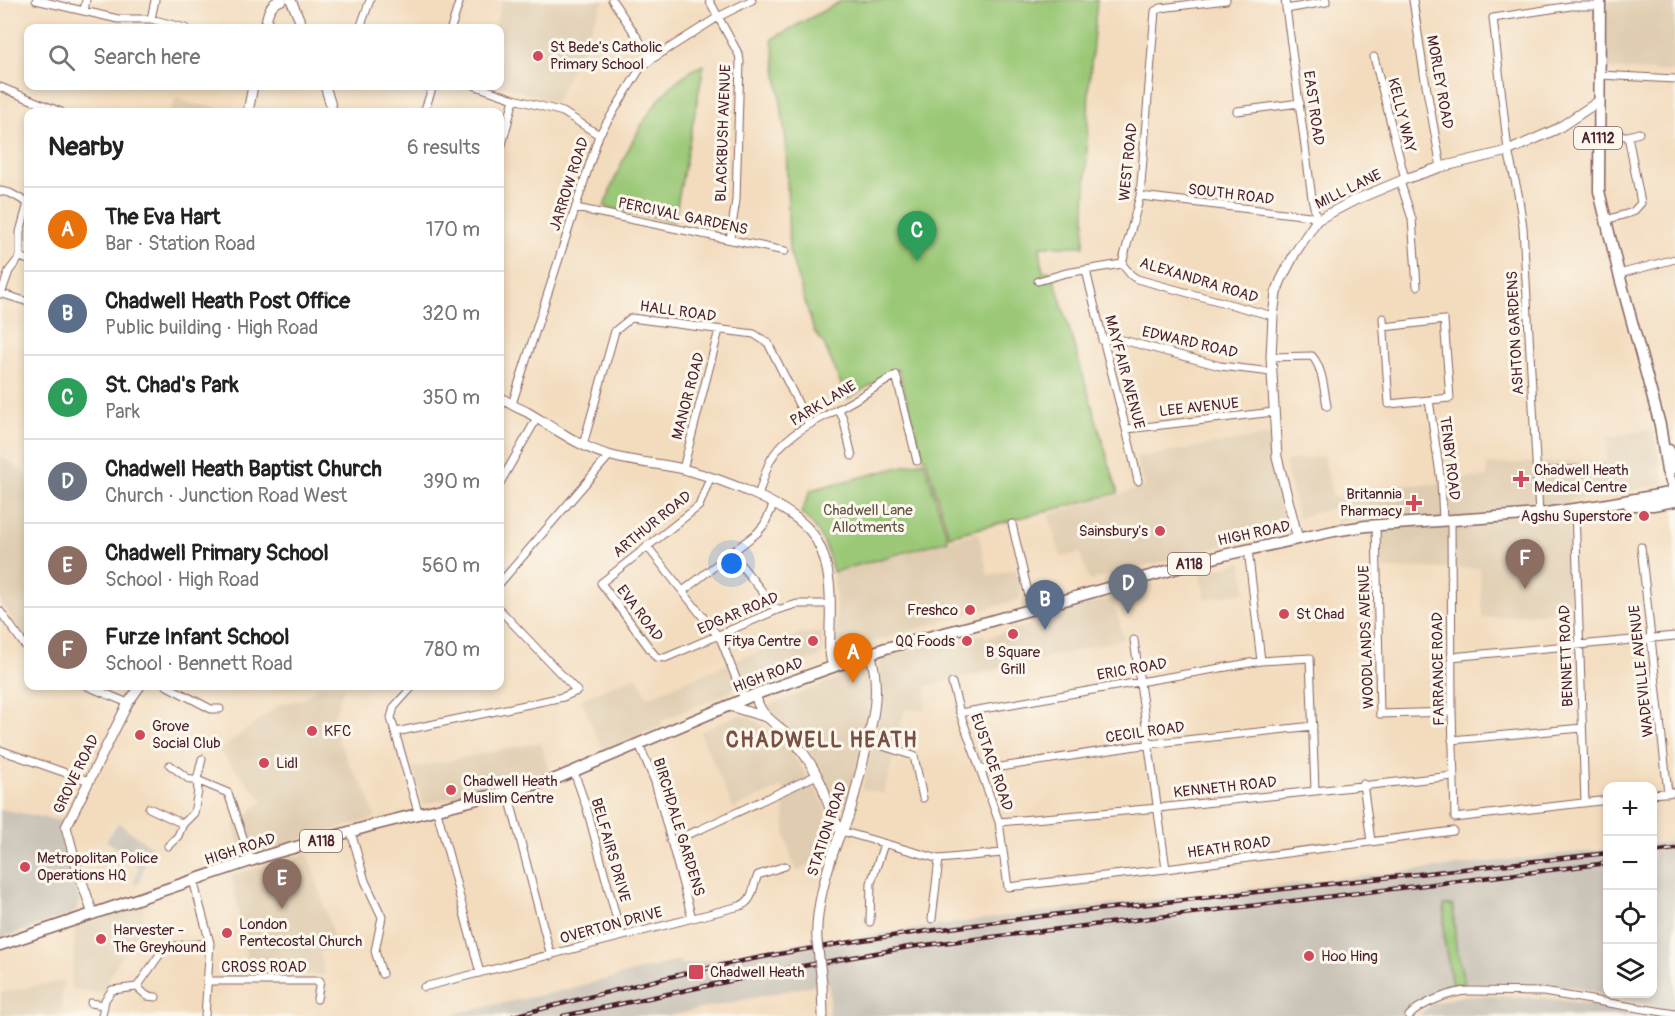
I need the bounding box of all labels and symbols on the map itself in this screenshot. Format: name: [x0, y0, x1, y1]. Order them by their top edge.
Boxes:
street label: MORLEY ROAD: [1422, 34, 1457, 130]
place label: St Bede's Catholic Primary School: [550, 38, 663, 74]
marker: St Bede's Catholic Primary School: [531, 49, 545, 63]
street label: BLACKBUSH AVENUE: [712, 64, 735, 202]
street label: EAST ROAD: [1299, 70, 1328, 147]
street label: KELLY WAY: [1383, 76, 1420, 155]
street label: WEST ROAD: [1115, 122, 1142, 202]
road number: A1112: [1574, 127, 1622, 149]
street label: JARROW ROAD: [545, 135, 594, 233]
street label: MILL LANE: [1312, 165, 1385, 214]
street label: SOUTH ROAD: [1187, 180, 1275, 209]
street label: PERCIVAL GARDENS: [616, 193, 750, 240]
pin: C: [898, 212, 936, 261]
street label: ALEXANDRA ROAD: [1137, 253, 1260, 308]
street label: ASHTON GARDENS: [1503, 271, 1528, 395]
street label: HALL ROAD: [639, 297, 717, 326]
street label: MAYFAIR AVENUE: [1100, 313, 1149, 431]
street label: EDWARD ROAD: [1140, 322, 1240, 363]
street label: MANOR ROAD: [668, 350, 709, 442]
street label: PARK LANE: [787, 376, 860, 430]
street label: LEE AVENUE: [1158, 394, 1240, 421]
street label: TENBY ROAD: [1435, 415, 1464, 501]
place label: Chadwell Heath Medical Centre: [1534, 461, 1628, 497]
marker: Chadwell Heath Medical Centre: [1512, 470, 1530, 488]
place label: Britannia Pharmacy: [1340, 485, 1403, 521]
street label: ARTHUR ROAD: [609, 487, 695, 562]
marker: Britannia Pharmacy: [1407, 496, 1421, 510]
park label: Chadwell Lane Allotments: [823, 501, 913, 537]
place label: Agshu Superstore: [1521, 507, 1633, 526]
marker: Agshu Superstore: [1637, 509, 1651, 523]
street label: HIGH ROAD: [1216, 517, 1292, 550]
place label: Sainsbury's: [1079, 522, 1148, 541]
marker: Sainsbury's: [1153, 524, 1167, 538]
pin: F: [1506, 540, 1544, 589]
your location: [717, 549, 746, 578]
road number: A118: [1168, 553, 1210, 575]
pin: D: [1108, 564, 1148, 614]
street label: WOODLANDS AVENUE: [1354, 565, 1379, 709]
pin: B: [1026, 580, 1064, 630]
street label: EVA ROAD: [612, 581, 667, 645]
street label: EDGAR ROAD: [695, 588, 782, 639]
place label: Freshco: [907, 601, 958, 620]
marker: Freshco: [963, 603, 977, 617]
street label: WADEVILLE AVENUE: [1625, 604, 1658, 738]
place label: St Chad: [1296, 605, 1345, 624]
street label: BENNETT ROAD: [1555, 605, 1578, 707]
marker: St Chad: [1277, 607, 1291, 621]
street label: FARRANCE ROAD: [1428, 612, 1449, 726]
marker: B Square Grill: [1006, 627, 1020, 641]
place label: Fitya Centre: [723, 632, 802, 651]
place label: QQ Foods: [895, 632, 955, 651]
marker: Fitya Centre: [806, 634, 820, 648]
pin: A: [834, 634, 872, 683]
marker: QQ Foods: [960, 634, 974, 648]
place label: B Square Grill: [986, 643, 1041, 679]
street label: HIGH ROAD: [730, 653, 806, 698]
street label: ERIC ROAD: [1096, 654, 1168, 685]
street label: EUSTACE ROAD: [966, 711, 1017, 813]
place label: Grove Social Club: [152, 717, 221, 753]
street label: CECIL ROAD: [1104, 718, 1186, 747]
place label: KFC: [324, 722, 351, 741]
marker: KFC: [305, 724, 319, 738]
district label: CHADWELL HEATH: [726, 727, 918, 754]
marker: Grove Social Club: [133, 728, 147, 742]
street label: GROVE ROAD: [49, 732, 104, 817]
place label: Lidl: [276, 754, 298, 773]
marker: Lidl: [257, 756, 271, 770]
street label: BIRCHDALE GARDENS: [648, 756, 709, 899]
place label: Chadwell Heath Muslim Centre: [463, 772, 557, 808]
street label: KENNETH ROAD: [1173, 773, 1278, 802]
street label: STATION ROAD: [803, 780, 852, 879]
marker: Chadwell Heath Muslim Centre: [444, 783, 458, 797]
street label: BELFAIRS DRIVE: [587, 796, 635, 905]
street label: HIGH ROAD: [202, 829, 278, 870]
road number: A118: [300, 830, 342, 852]
street label: HEATH ROAD: [1186, 832, 1272, 863]
place label: Metropolitan Police Operations HQ: [37, 849, 158, 885]
marker: Metropolitan Police Operations HQ: [18, 860, 32, 874]
pin: E: [262, 860, 302, 909]
street label: OVERTON DRIVE: [558, 903, 665, 948]
place label: London Pentecostal Church: [239, 915, 362, 951]
place label: Harvester - The Greyhound: [113, 921, 206, 957]
marker: London Pentecostal Church: [220, 926, 234, 940]
marker: Harvester - The Greyhound: [94, 932, 108, 946]
place label: Hoo Hing: [1321, 947, 1378, 966]
marker: Hoo Hing: [1302, 949, 1316, 963]
street label: CROSS ROAD: [221, 958, 307, 977]
marker: Chadwell Heath: [687, 963, 705, 981]
place label: Chadwell Heath: [710, 963, 804, 982]

